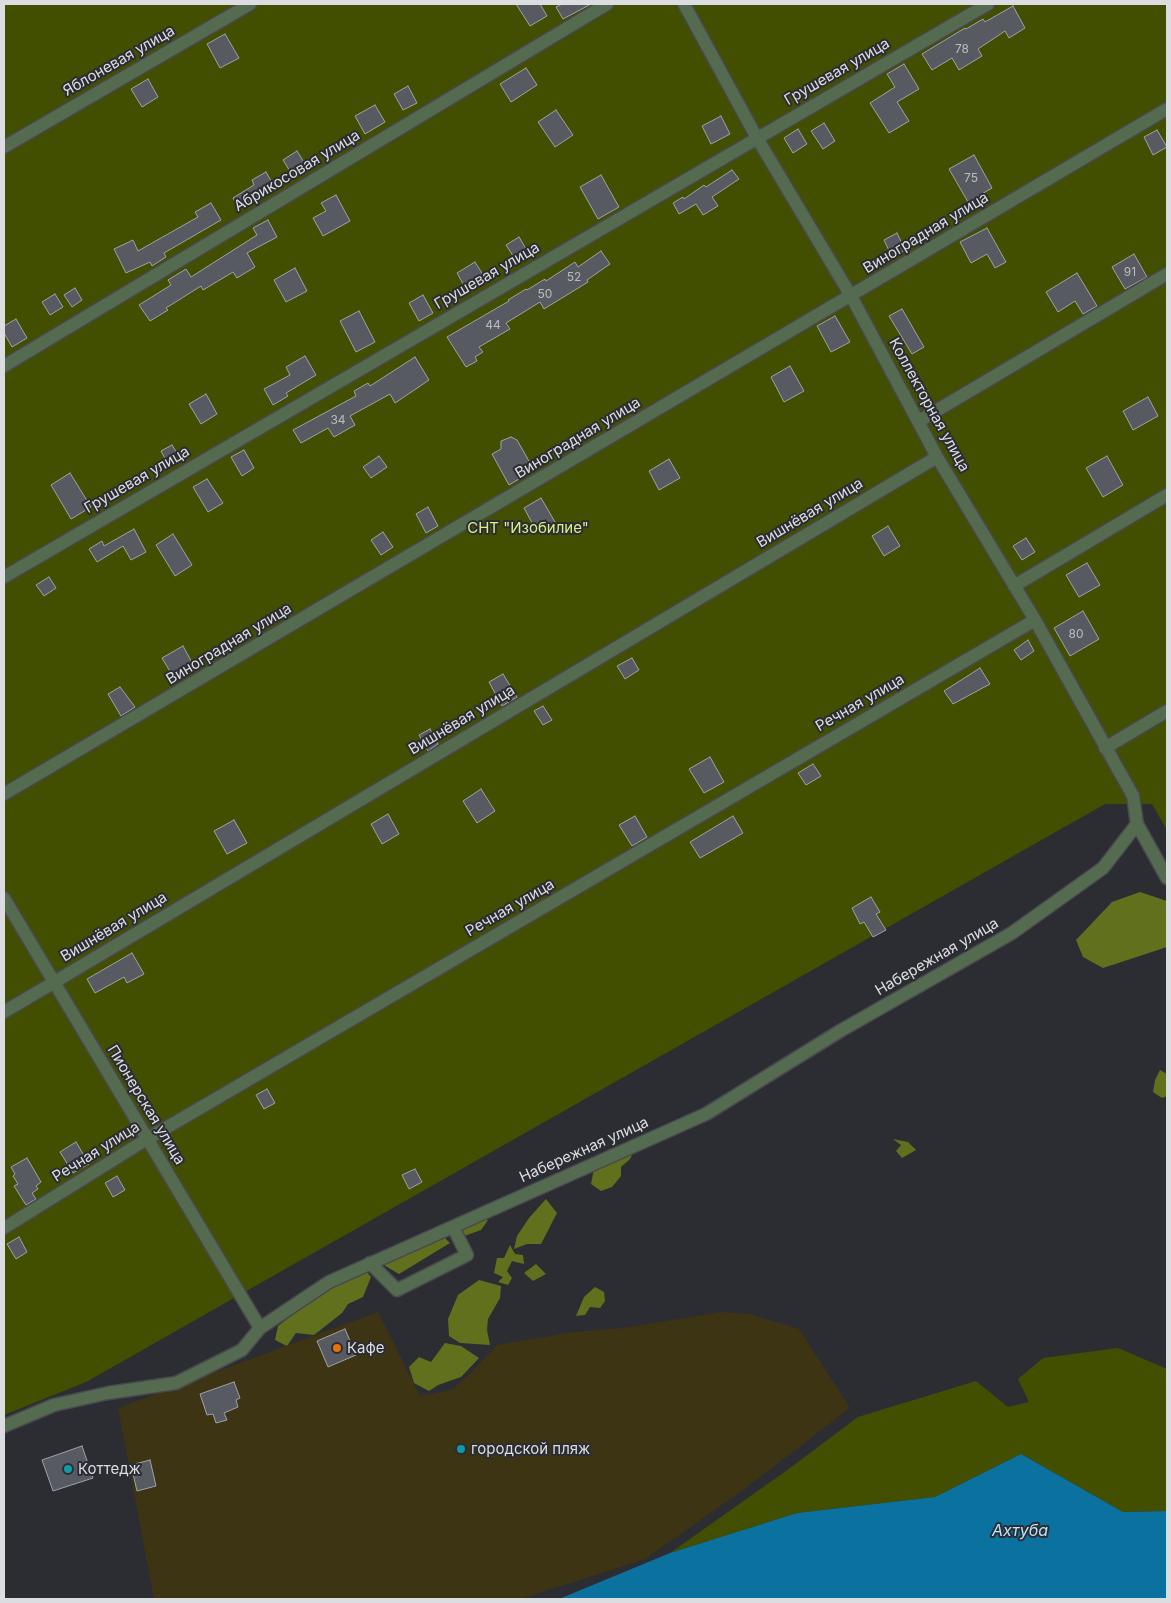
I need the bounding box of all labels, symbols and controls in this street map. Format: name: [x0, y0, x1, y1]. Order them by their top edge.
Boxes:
street label: Яблоневая улица: [60, 22, 178, 100]
street label: Грушевая улица: [781, 35, 893, 109]
house number: 78: [955, 42, 969, 56]
street label: Абрикосовая улица: [231, 126, 363, 216]
house number: 75: [964, 171, 978, 185]
street label: Виноградная улица: [860, 188, 992, 278]
street label: Грушевая улица: [431, 239, 543, 313]
house number: 91: [1124, 265, 1136, 279]
house number: 52: [567, 270, 581, 284]
house number: 50: [538, 287, 552, 301]
house number: 44: [485, 318, 501, 332]
street label: Коллекторная улица: [885, 335, 973, 475]
street label: Виноградная улица: [512, 393, 644, 483]
house number: 34: [330, 413, 346, 427]
street label: Грушевая улица: [81, 443, 193, 517]
street label: Вишнёвая улица: [754, 474, 866, 552]
park label: СНТ "Изобилие": [467, 519, 589, 537]
street label: Виноградная улица: [163, 599, 295, 689]
house number: 80: [1069, 627, 1083, 641]
street label: Речная улица: [812, 670, 908, 736]
street label: Вишнёвая улица: [406, 681, 518, 759]
street label: Речная улица: [462, 875, 558, 941]
street label: Вишнёвая улица: [58, 888, 170, 966]
street label: Набережная улица: [872, 914, 1002, 1000]
street label: Пионерская улица: [103, 1042, 189, 1168]
street label: Набережная улица: [517, 1113, 651, 1187]
street label: Речная улица: [49, 1118, 143, 1186]
place label: Кафе: [347, 1339, 385, 1357]
marker: Кафе: [331, 1342, 343, 1354]
place label: городской пляж: [471, 1440, 590, 1458]
marker: городской пляж: [455, 1443, 467, 1455]
place label: Коттедж: [78, 1460, 141, 1478]
marker: Коттедж: [62, 1463, 74, 1475]
water label: Ахтуба: [992, 1521, 1048, 1541]

